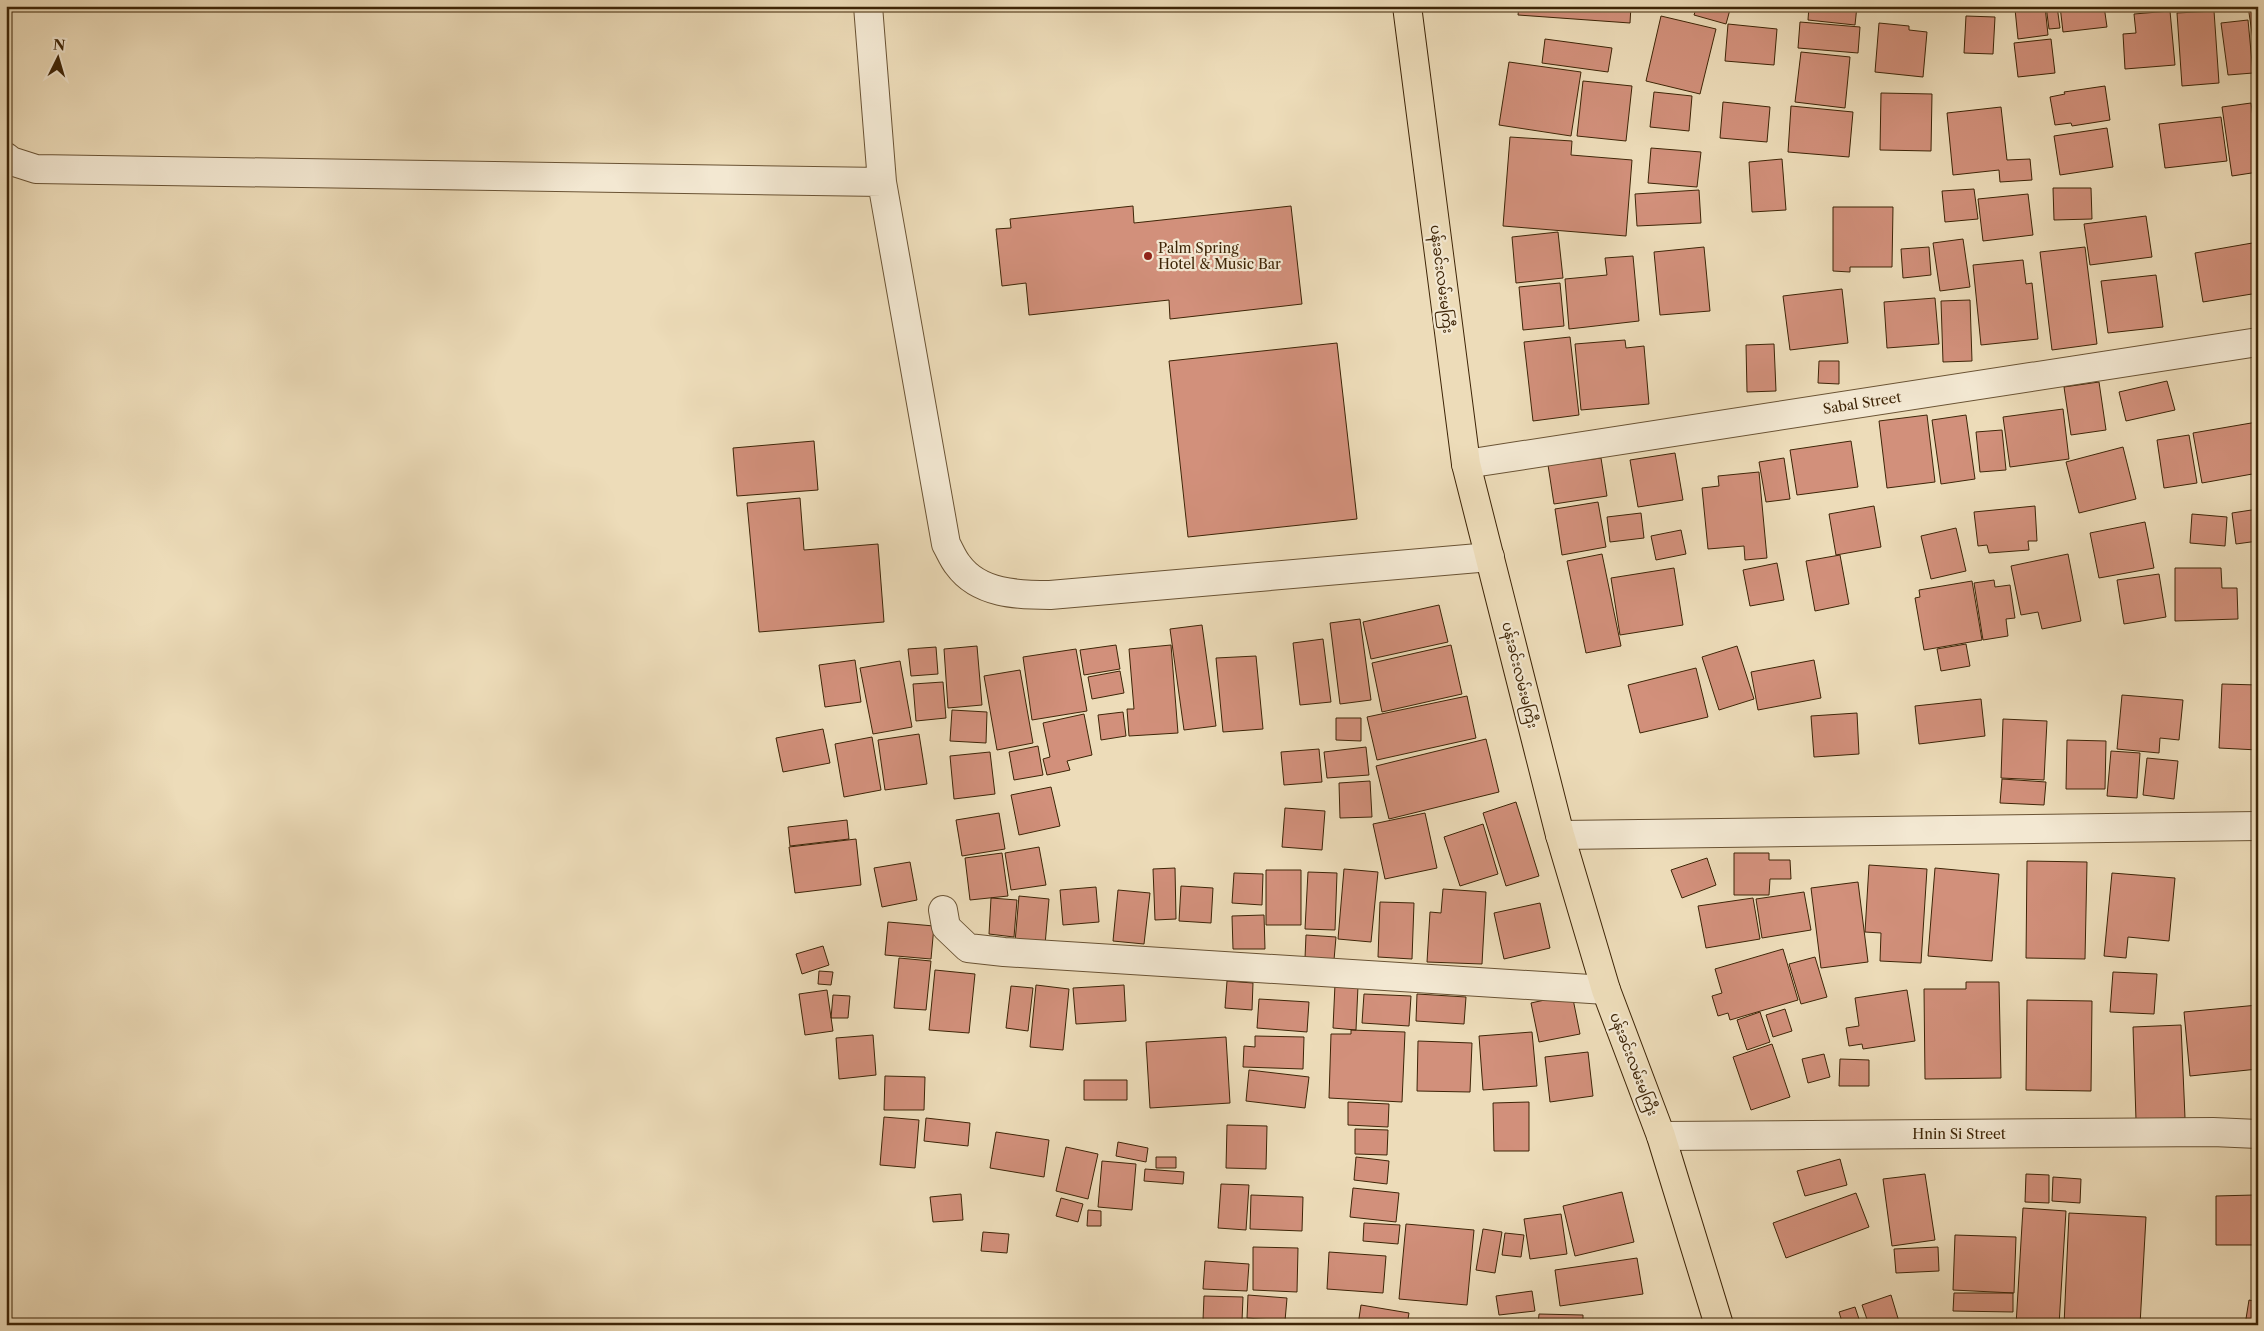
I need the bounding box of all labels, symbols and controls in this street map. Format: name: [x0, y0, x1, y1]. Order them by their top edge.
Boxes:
north arrow: [32, 32, 82, 82]
text: N: [52, 36, 66, 55]
street label: ပန်းခင်းလမ်းမကြီး: [1423, 224, 1459, 335]
place label: Palm Spring Hotel & Music Bar: [1158, 239, 1281, 273]
marker: Palm Spring Hotel & Music Bar: [1142, 250, 1154, 262]
street label: Sabal Street: [1822, 388, 1903, 418]
street label: ပန်းခင်းလမ်းမကြီး: [1495, 620, 1543, 731]
street label: ပန်းခင်းလမ်းမကြီး: [1603, 1010, 1663, 1119]
street label: Hnin Si Street: [1912, 1125, 2006, 1143]

